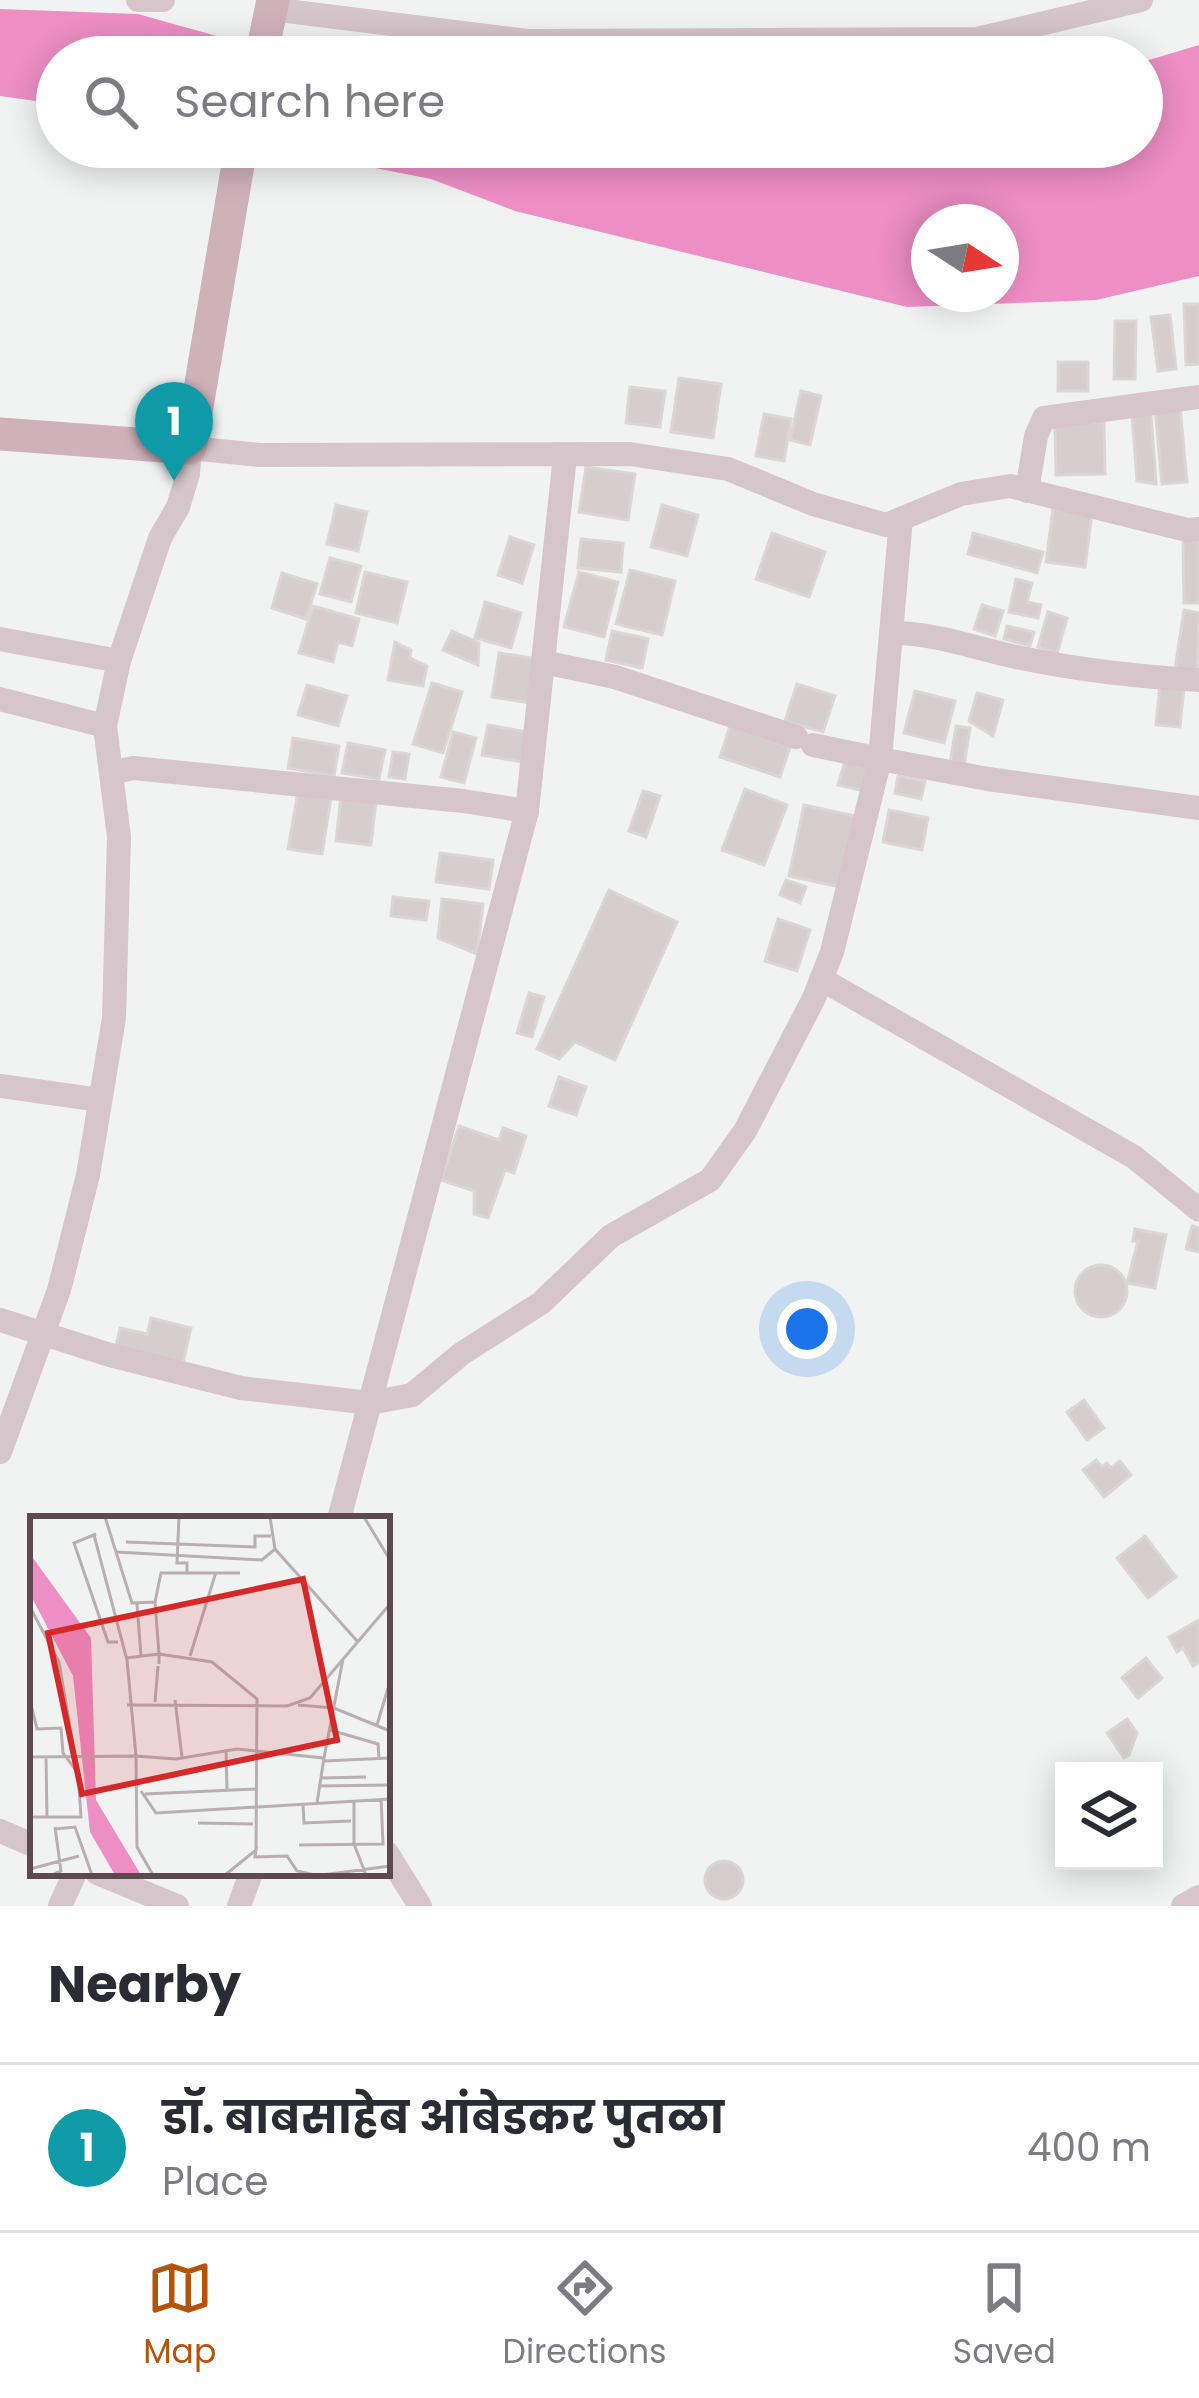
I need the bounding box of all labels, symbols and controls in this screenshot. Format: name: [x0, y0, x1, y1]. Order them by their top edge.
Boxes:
search box: [36, 36, 1163, 168]
icon: search: [78, 69, 144, 135]
text: Search here: [174, 70, 445, 133]
north arrow: [911, 204, 1019, 312]
pin: 1: [135, 382, 213, 481]
your location: [777, 1299, 837, 1359]
inset map: [30, 1516, 390, 1876]
map controls: [1055, 1762, 1163, 1870]
button: layers: [1055, 1762, 1163, 1870]
text: Nearby: [48, 1948, 241, 2020]
text: डॉ. बाबसाहेब आंबेडकर पुतळा: [162, 2086, 724, 2149]
text: 1: [80, 2120, 94, 2175]
text: 400 m: [1027, 2120, 1151, 2175]
text: Place: [162, 2154, 268, 2209]
tab: Map: [143, 2255, 216, 2377]
tab: Directions: [503, 2255, 666, 2377]
tab: Saved: [953, 2255, 1056, 2377]

